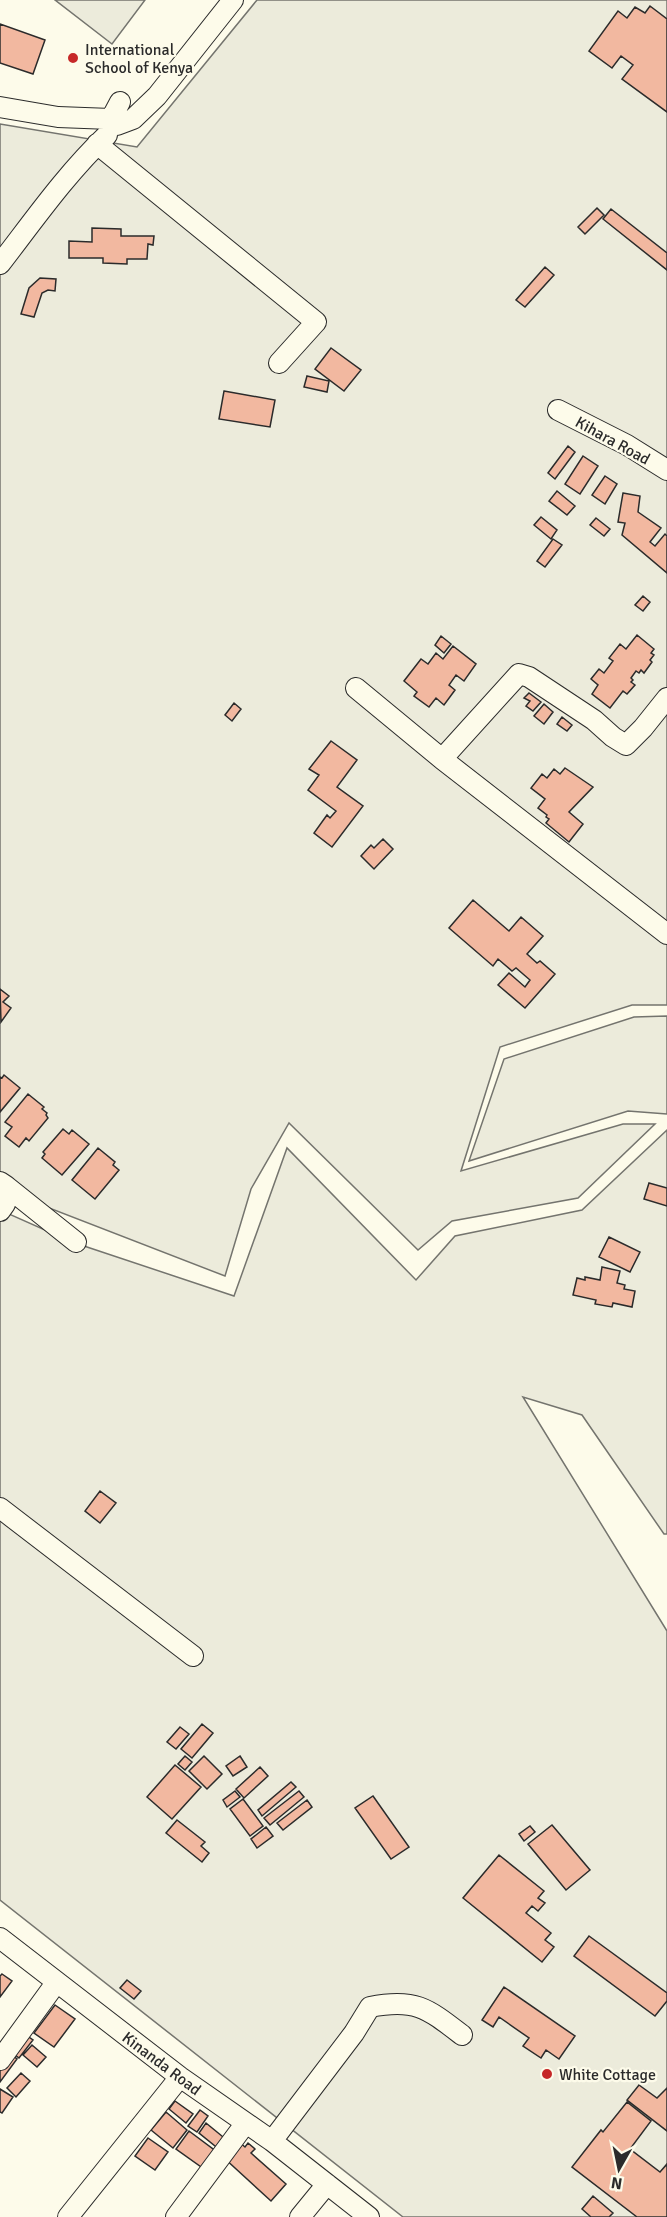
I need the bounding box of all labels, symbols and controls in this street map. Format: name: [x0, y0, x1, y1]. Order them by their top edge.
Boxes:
place label: International School of Kenya: [85, 40, 193, 78]
marker: International School of Kenya: [66, 51, 80, 65]
street label: Kihara Road: [572, 412, 653, 470]
street label: Kinanda Road: [118, 2028, 205, 2100]
place label: White Cottage: [559, 2065, 656, 2085]
marker: White Cottage: [540, 2067, 554, 2081]
north arrow: [589, 2139, 649, 2199]
text: N: [610, 2172, 624, 2194]

